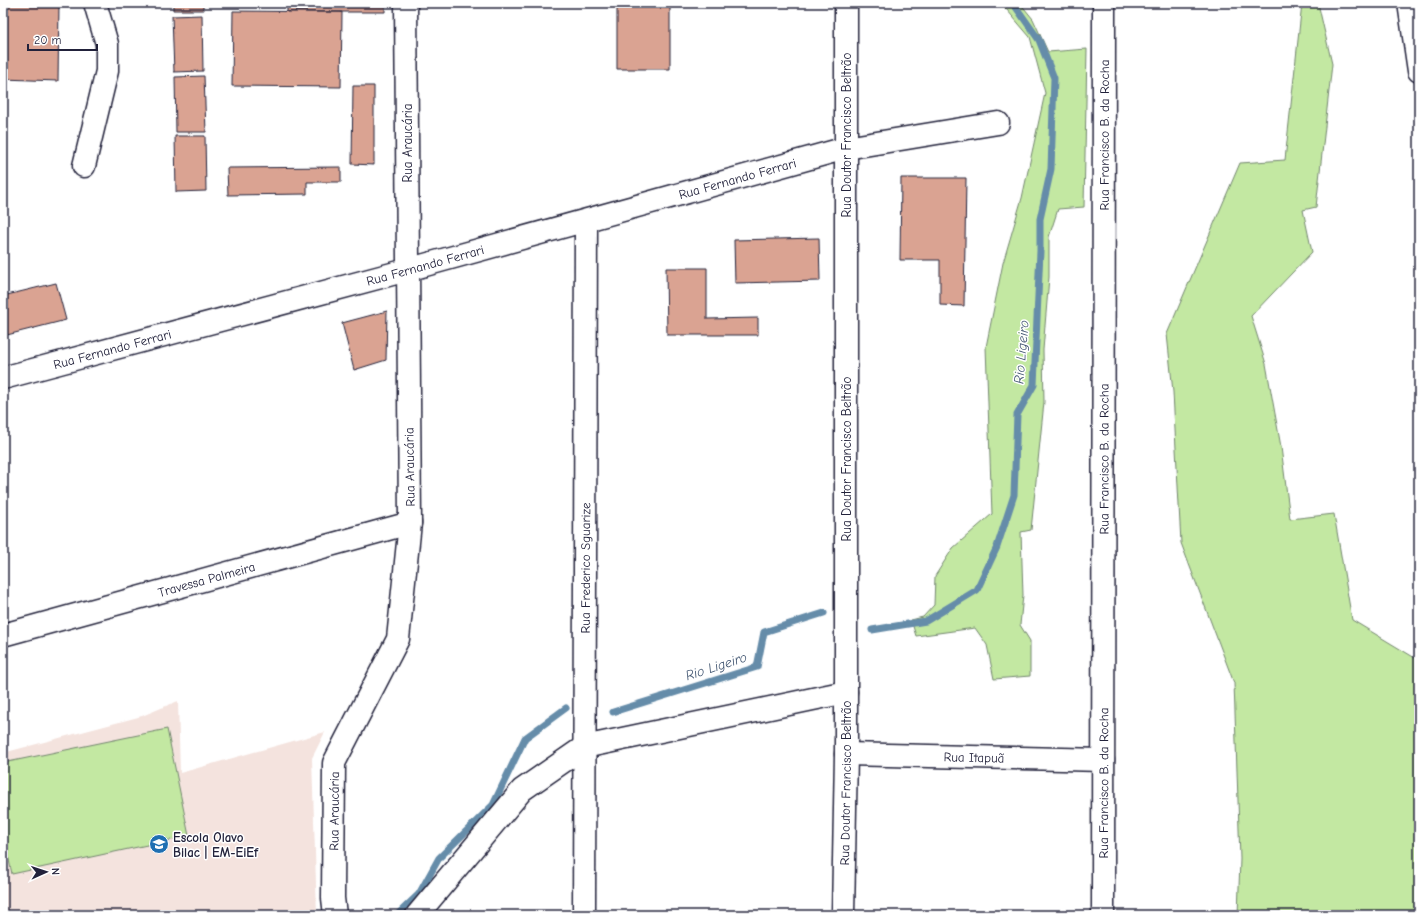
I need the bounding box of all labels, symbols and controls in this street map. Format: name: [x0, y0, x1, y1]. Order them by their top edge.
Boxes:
scale bar: [28, 26, 97, 52]
text: 20 m: [34, 33, 62, 47]
street label: Rua Doutor Francisco Beltrão: [839, 53, 854, 217]
street label: Rua Francisco B. da Rocha: [1097, 60, 1112, 210]
street label: Rua Araucária: [400, 103, 415, 183]
street label: Rua Fernando Ferrari: [677, 155, 798, 202]
street label: Rua Fernando Ferrari: [365, 242, 486, 289]
water label: Rio Ligeiro: [1010, 320, 1033, 385]
street label: Rua Fernando Ferrari: [52, 326, 173, 372]
street label: Rua Doutor Francisco Beltrão: [839, 377, 854, 541]
street label: Rua Francisco B. da Rocha: [1096, 384, 1112, 534]
street label: Rua Araucária: [401, 427, 418, 507]
street label: Rua Frederico Sguarize: [578, 502, 593, 633]
street label: Travessa Palmeira: [156, 559, 257, 600]
water label: Rio Ligeiro: [683, 649, 749, 684]
street label: Rua Doutor Francisco Beltrão: [837, 700, 854, 866]
street label: Rua Francisco B. da Rocha: [1096, 708, 1111, 858]
street label: Rua Itapuã: [943, 749, 1005, 766]
street label: Rua Araucária: [326, 771, 342, 851]
place label: Escola Olavo Bilac | EM-EiEf: [173, 830, 259, 860]
school or university icon: Escola Olavo Bilac | EM-EiEf: [148, 833, 170, 855]
north arrow: [26, 852, 66, 892]
text: N: [49, 868, 62, 875]

